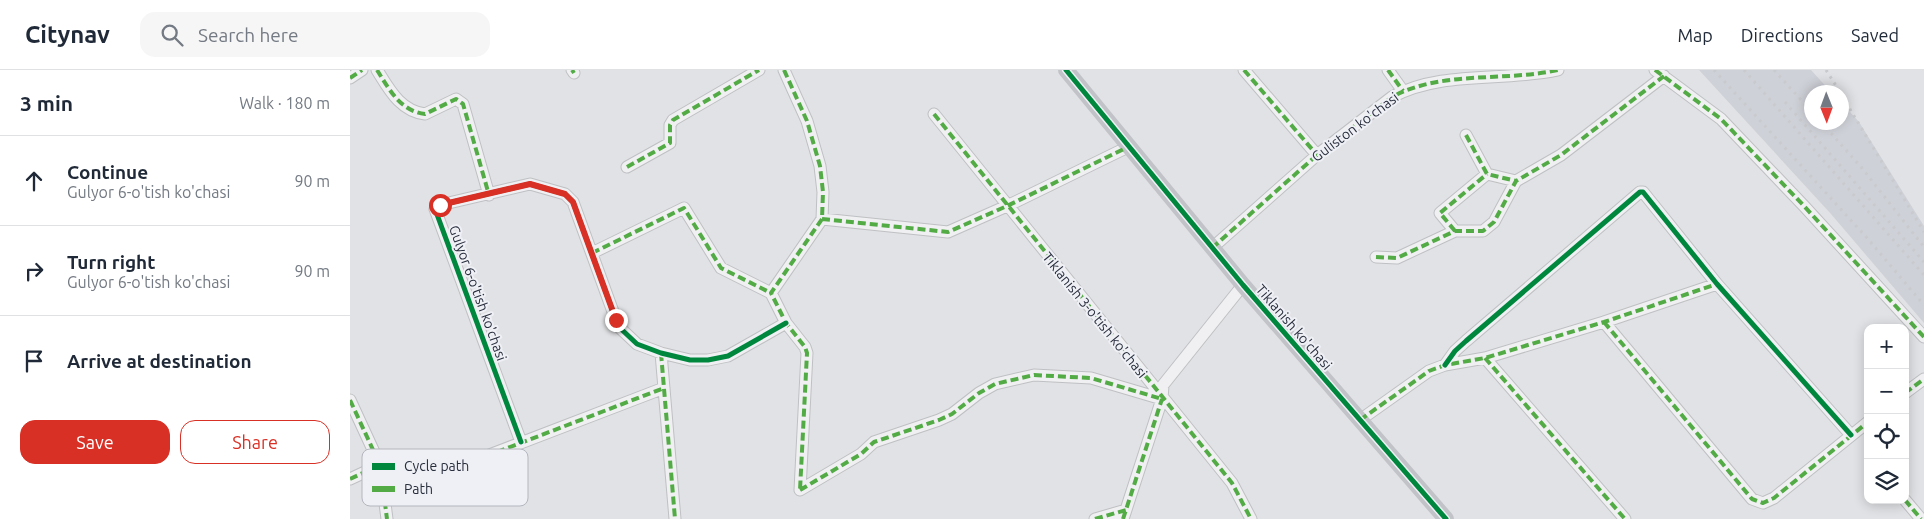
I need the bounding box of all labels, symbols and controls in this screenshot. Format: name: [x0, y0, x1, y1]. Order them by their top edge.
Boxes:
search box: [140, 12, 490, 57]
text: Citynav: [25, 21, 110, 48]
icon: search: [158, 21, 186, 49]
text: Search here: [198, 24, 298, 46]
text: Map: [1677, 25, 1713, 45]
text: Directions: [1741, 25, 1823, 45]
text: Saved: [1851, 25, 1899, 45]
north arrow: [1804, 85, 1849, 130]
street label: Guliston ko'chasi: [1308, 89, 1402, 165]
text: 3 min: [20, 91, 73, 115]
text: Walk · 180 m: [239, 94, 330, 112]
text: Continue: [67, 161, 148, 183]
icon: ahead: [20, 167, 48, 195]
text: 90 m: [294, 172, 330, 190]
text: Gulyor 6-o'tish ko'chasi: [67, 183, 230, 201]
route start: [429, 194, 452, 217]
street label: Gulyor 6-o'tish ko'chasi: [446, 223, 510, 363]
street label: Tiklanish 3-o'tish ko'chasi: [1039, 249, 1151, 381]
text: Turn right: [67, 251, 155, 273]
icon: right: [20, 257, 48, 285]
text: 90 m: [294, 262, 330, 280]
text: Gulyor 6-o'tish ko'chasi: [67, 273, 230, 291]
street label: Tiklanish ko'chasi: [1253, 281, 1335, 373]
route end: [605, 309, 628, 332]
map controls: [1864, 324, 1909, 504]
button: +: [1864, 324, 1909, 369]
icon: arrive: [20, 347, 48, 375]
text: Arrive at destination: [67, 350, 252, 372]
button: −: [1864, 369, 1909, 414]
button: locate: [1864, 414, 1909, 459]
button: Save: [20, 420, 170, 464]
button: Share: [180, 420, 330, 464]
legend: [362, 449, 528, 506]
text: Cycle path: [404, 458, 469, 474]
button: layers: [1864, 459, 1909, 504]
text: Path: [404, 481, 433, 497]

